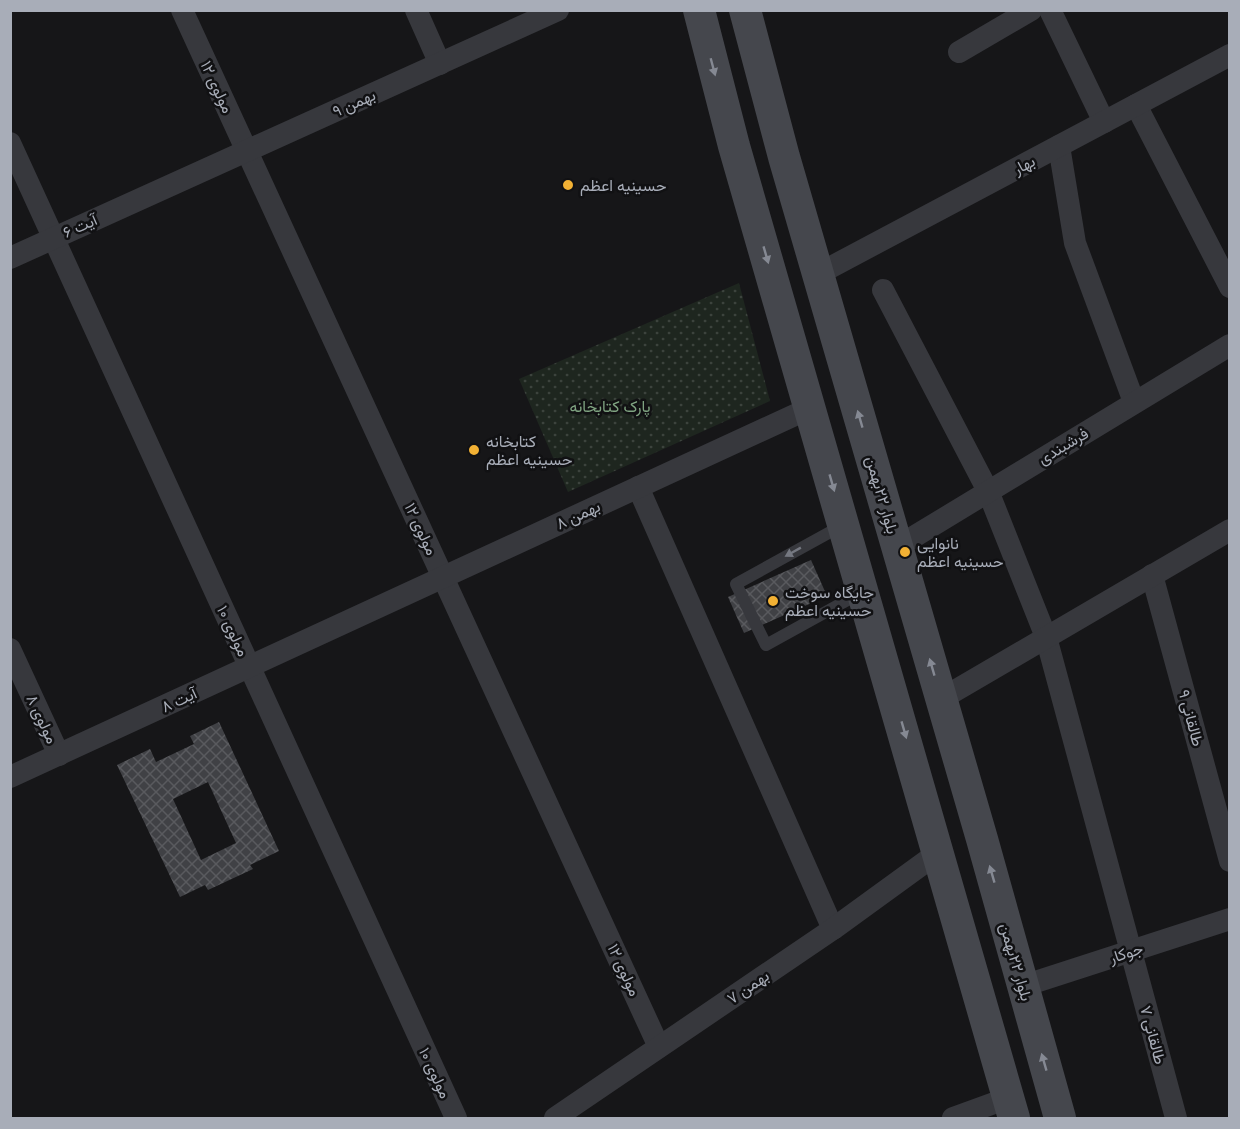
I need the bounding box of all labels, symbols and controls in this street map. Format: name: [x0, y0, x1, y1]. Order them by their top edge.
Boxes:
street label: مولوی ۱۲: [196, 58, 237, 117]
one-way arrow: [709, 58, 719, 76]
street label: بهمن ۹: [330, 85, 379, 122]
street label: بهار: [1009, 151, 1039, 180]
place label: حسینیه اعظم: [580, 176, 667, 196]
marker: حسینیه اعظم: [561, 178, 575, 192]
street label: آیت ۶: [60, 210, 101, 242]
one-way arrow: [762, 246, 771, 264]
park label: پارک کتابخانه: [569, 397, 651, 418]
one-way arrow: [855, 410, 864, 428]
street label: فرشبندی: [1034, 424, 1092, 469]
place label: کتابخانه حسینیه اعظم: [486, 432, 573, 470]
marker: کتابخانه حسینیه اعظم: [467, 443, 481, 457]
street label: بلوار ۲۲بهمن: [861, 454, 902, 536]
one-way arrow: [828, 474, 837, 492]
street label: بهمن ۸: [553, 497, 604, 534]
street label: مولوی ۱۲: [400, 500, 441, 559]
place label: نانوایی حسینیه اعظم: [917, 534, 1004, 572]
marker: نانوایی حسینیه اعظم: [898, 545, 912, 559]
one-way arrow: [785, 547, 801, 558]
place label: جایگاه سوخت حسینیه اعظم: [785, 583, 874, 621]
marker: جایگاه سوخت حسینیه اعظم: [766, 594, 780, 608]
street label: مولوی ۱۰: [212, 603, 253, 660]
one-way arrow: [927, 658, 936, 676]
street label: آیت ۸: [158, 683, 201, 716]
street label: طالقانی ۹: [1173, 688, 1208, 749]
street label: مولوی ۸: [21, 691, 62, 747]
one-way arrow: [900, 721, 909, 739]
one-way arrow: [987, 865, 996, 883]
street label: بلوار ۲۲بهمن: [995, 921, 1036, 1003]
street label: جوکار: [1106, 939, 1146, 969]
street label: مولوی ۱۲: [603, 941, 644, 1000]
street label: بهمن ۷: [723, 966, 773, 1009]
street label: طالقانی ۷: [1135, 1004, 1170, 1067]
street label: مولوی ۱۰: [414, 1045, 455, 1102]
one-way arrow: [1039, 1053, 1048, 1071]

